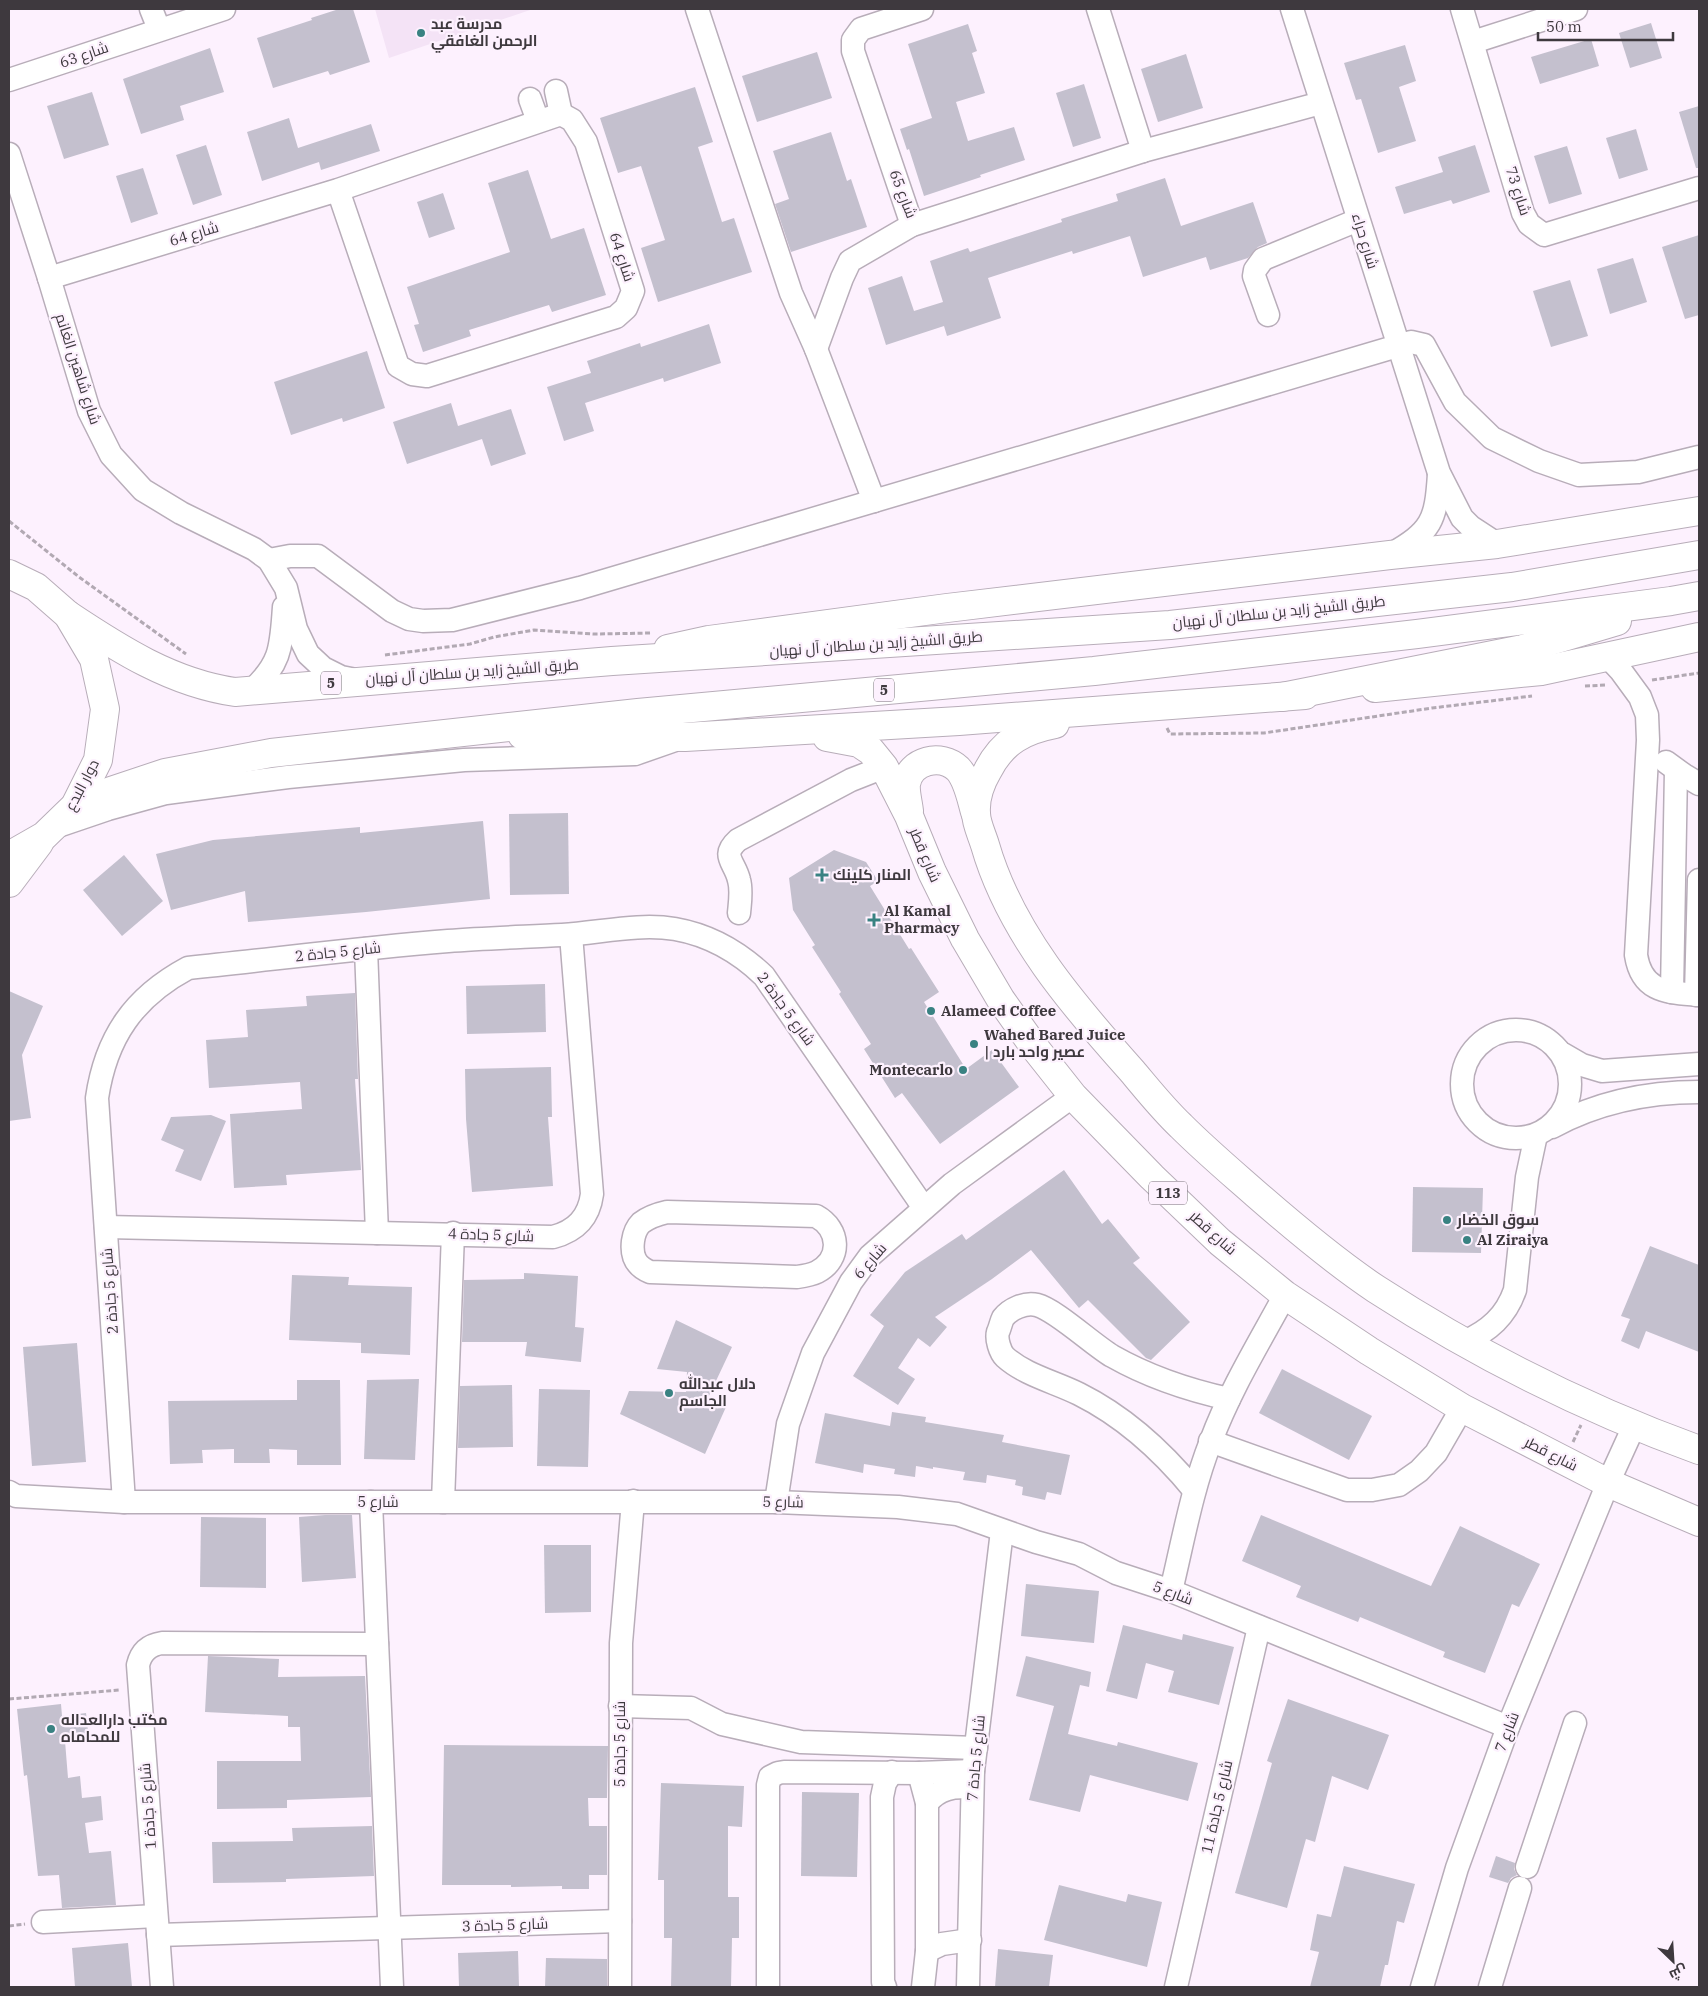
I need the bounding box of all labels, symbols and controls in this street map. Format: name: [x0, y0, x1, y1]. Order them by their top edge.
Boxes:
scale bar: [1538, 10, 1673, 42]
place label: مدرسة عبد الرحمن الغافقي: [431, 14, 537, 53]
text: 50 m: [1546, 17, 1582, 36]
marker: مدرسة عبد الرحمن الغافقي: [415, 27, 427, 39]
street label: شارع 63: [57, 37, 111, 74]
street label: شارع 73: [1500, 164, 1535, 218]
street label: شارع 65: [884, 167, 921, 222]
street label: شارع حراء: [1346, 211, 1383, 272]
street label: شارع 64: [167, 217, 221, 252]
street label: شارع 64: [604, 230, 639, 284]
street label: شارع شاهين الغانم: [50, 311, 105, 427]
street label: طريق الشيخ زايد بن سلطان آل نهيان: [1172, 591, 1387, 634]
street label: طريق الشيخ زايد بن سلطان آل نهيان: [769, 627, 983, 662]
street label: طريق الشيخ زايد بن سلطان آل نهيان: [365, 655, 579, 690]
road number: 5: [321, 671, 341, 694]
road number: 5: [874, 678, 894, 702]
street label: دوار البدع: [60, 756, 105, 815]
street label: شارع قطر: [903, 824, 945, 886]
place label: المنار كلينك: [833, 865, 911, 884]
marker: المنار كلينك: [815, 868, 829, 882]
place label: Al Kamal Pharmacy: [884, 901, 960, 937]
marker: Al Kamal Pharmacy: [868, 914, 880, 926]
street label: شارع 5 جادة 2: [294, 938, 382, 967]
street label: شارع 5 جادة 2: [752, 968, 819, 1050]
place label: Alameed Coffee: [941, 1001, 1056, 1020]
marker: Alameed Coffee: [925, 1005, 937, 1017]
place label: Wahed Bared Juice | عصير واحد بارد: [984, 1025, 1125, 1061]
marker: Wahed Bared Juice | عصير واحد بارد: [968, 1038, 980, 1050]
place label: Montecarlo: [869, 1060, 953, 1079]
marker: Montecarlo: [957, 1064, 969, 1076]
road number: 113: [1149, 1182, 1187, 1204]
street label: شارع قطر: [1184, 1206, 1241, 1260]
place label: سوق الخضار: [1456, 1210, 1539, 1229]
marker: سوق الخضار: [1441, 1214, 1453, 1226]
street label: شارع 5 جادة 4: [447, 1224, 534, 1247]
place label: Al Ziraiya: [1477, 1230, 1549, 1249]
marker: Al Ziraiya: [1461, 1234, 1473, 1246]
street label: شارع 6: [849, 1239, 892, 1284]
street label: شارع 5 جادة 2: [97, 1247, 124, 1335]
place label: دلال عبدالله الجاسم: [679, 1373, 756, 1411]
marker: دلال عبدالله الجاسم: [663, 1387, 675, 1399]
street label: شارع قطر: [1520, 1432, 1581, 1477]
street label: شارع 5: [357, 1492, 399, 1513]
street label: شارع 5: [762, 1492, 804, 1513]
street label: شارع 5: [1150, 1576, 1196, 1611]
street label: شارع 5 جادة 5: [610, 1701, 631, 1787]
street label: شارع 7: [1490, 1709, 1525, 1755]
place label: مكتب دارالعداله للمحاماه: [61, 1710, 168, 1746]
street label: شارع 5 جادة 7: [962, 1714, 991, 1802]
marker: مكتب دارالعداله للمحاماه: [45, 1723, 57, 1735]
street label: شارع 5 جادة 11: [1197, 1758, 1238, 1856]
street label: شارع 5 جادة 1: [135, 1762, 162, 1850]
street label: شارع 5 جادة 3: [462, 1914, 549, 1937]
north arrow: [1648, 1936, 1698, 1986]
text: ش: [1667, 1961, 1690, 1985]

